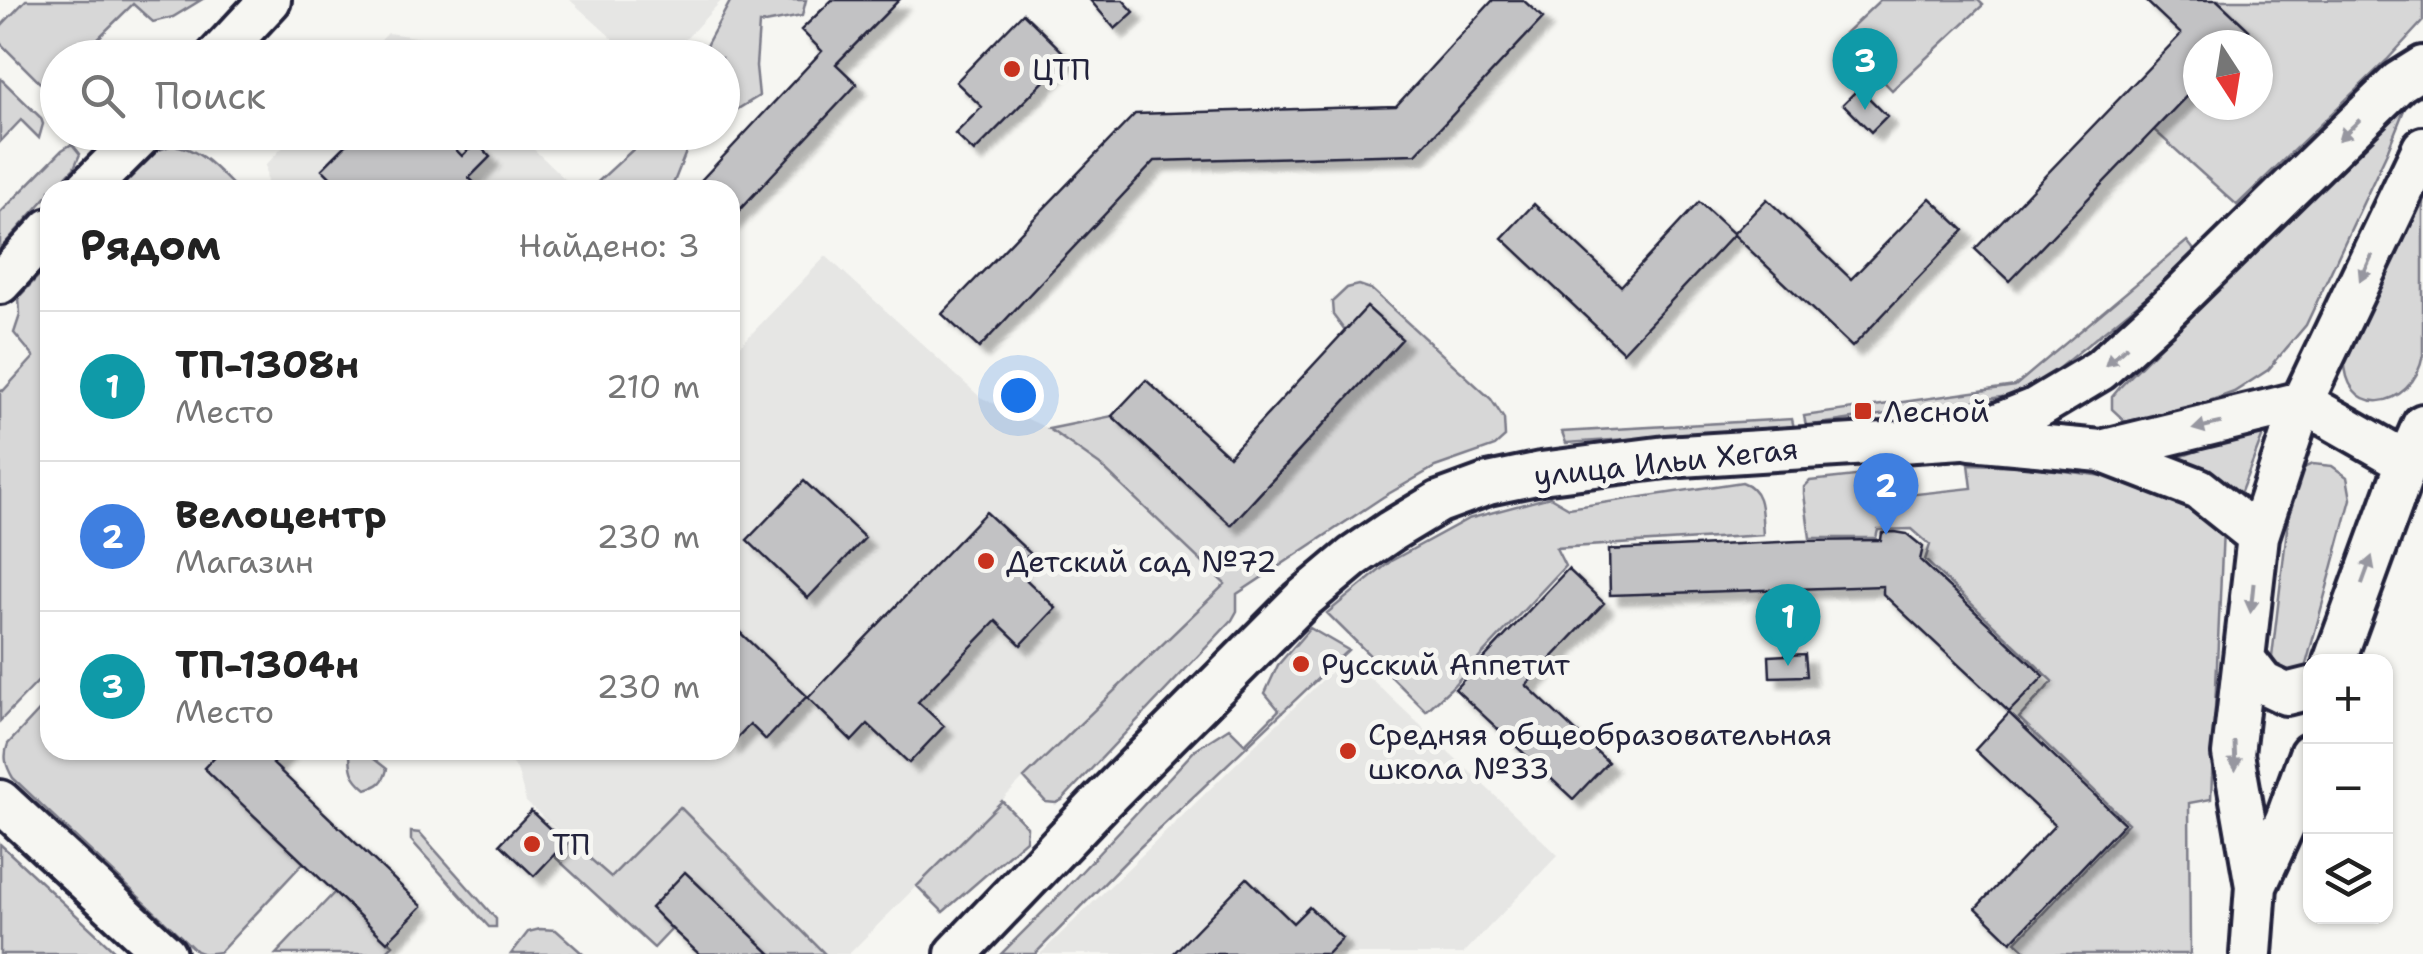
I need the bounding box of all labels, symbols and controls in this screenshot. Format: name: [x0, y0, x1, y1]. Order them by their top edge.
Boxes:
pin: 3: [1832, 28, 1898, 110]
north arrow: [2183, 30, 2273, 120]
search box: [40, 40, 740, 150]
place label: ЦТП: [1032, 49, 1091, 90]
marker: ЦТП: [1001, 58, 1023, 80]
icon: search: [75, 68, 130, 123]
text: Поиск: [155, 70, 266, 121]
one-way arrow: [2338, 118, 2362, 141]
text: Рядом: [80, 217, 221, 273]
text: Найдено: 3: [519, 224, 700, 267]
one-way arrow: [2357, 254, 2374, 283]
text: ТП-1308н: [175, 339, 359, 390]
one-way arrow: [2104, 344, 2128, 367]
text: 1: [105, 365, 120, 408]
text: 210 m: [606, 365, 700, 408]
your location: [993, 370, 1044, 421]
text: Место: [175, 390, 274, 433]
place label: Лесной: [1883, 391, 1989, 432]
marker: Лесной: [1852, 400, 1874, 422]
one-way arrow: [2191, 419, 2222, 434]
street label: улица Ильи Хегая: [1532, 428, 1800, 496]
pin: 2: [1854, 452, 1918, 535]
text: Велоцентр: [175, 489, 387, 540]
text: 2: [101, 515, 124, 558]
text: 230 m: [597, 515, 700, 558]
text: Магазин: [175, 540, 314, 583]
place label: Детский сад №72: [1006, 541, 1277, 582]
marker: Детский сад №72: [975, 550, 997, 572]
one-way arrow: [2360, 555, 2375, 585]
one-way arrow: [2244, 582, 2260, 614]
pin: 1: [1756, 584, 1820, 666]
text: ТП-1304н: [175, 639, 359, 690]
place label: Русский Аппетит: [1321, 644, 1571, 685]
marker: Русский Аппетит: [1290, 653, 1312, 675]
map controls: [2303, 654, 2393, 924]
button: +: [2303, 654, 2393, 744]
text: 3: [101, 665, 124, 708]
text: 230 m: [597, 665, 700, 708]
text: Место: [175, 690, 274, 733]
place label: Средняя общеобразовательная школа №33: [1368, 714, 1832, 789]
marker: Средняя общеобразовательная школа №33: [1337, 740, 1359, 762]
one-way arrow: [2228, 741, 2244, 773]
button: −: [2303, 744, 2393, 834]
place label: ТП: [552, 824, 590, 865]
marker: ТП: [521, 833, 543, 855]
button: layers: [2303, 834, 2393, 924]

